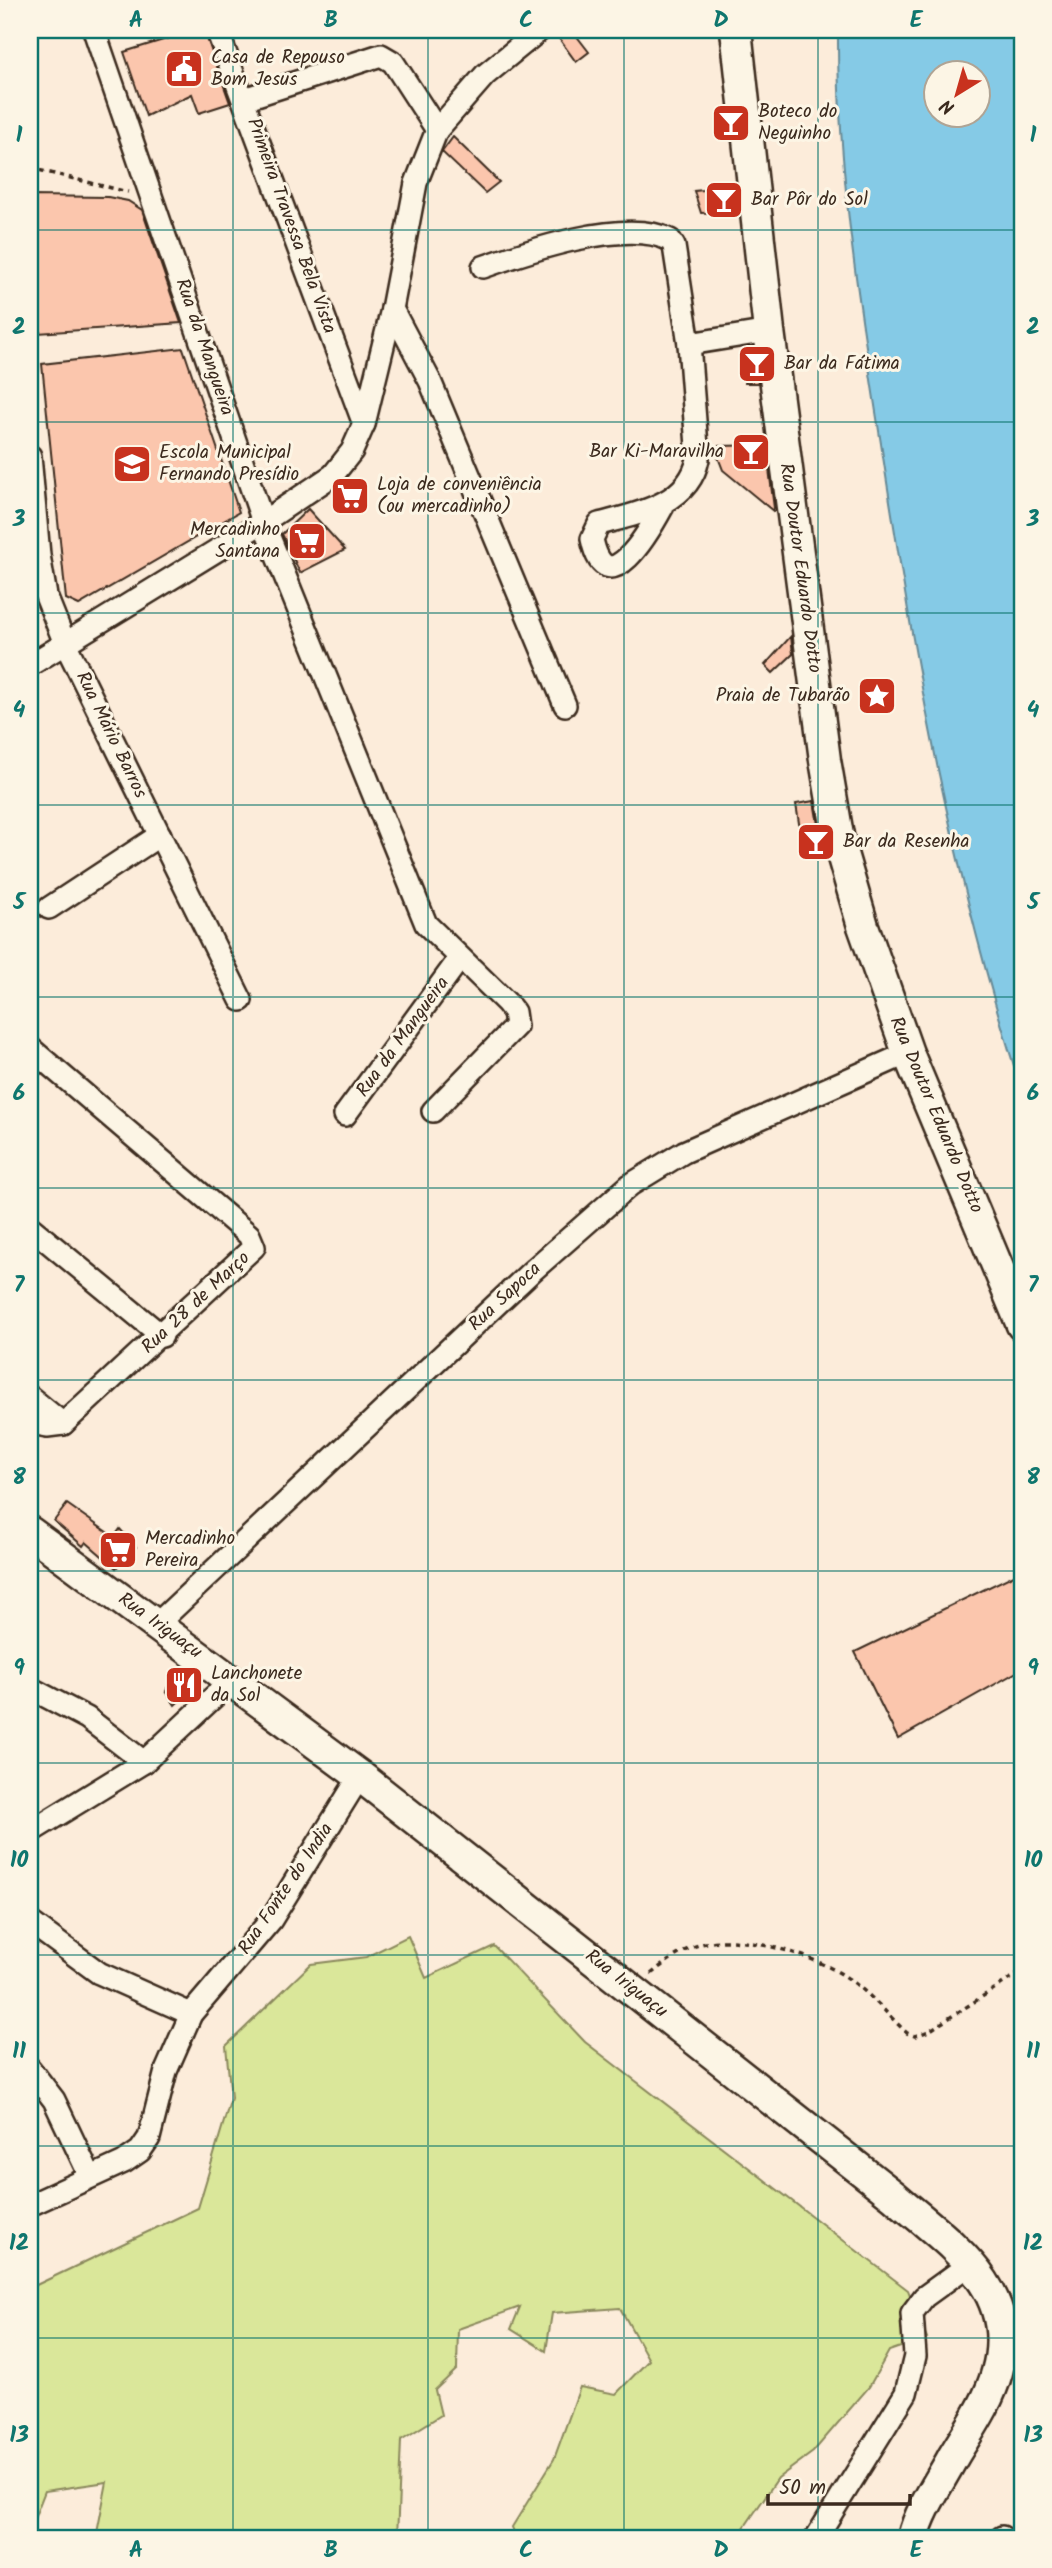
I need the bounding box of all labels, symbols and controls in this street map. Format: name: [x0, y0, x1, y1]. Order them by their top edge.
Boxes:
text: A: [129, 3, 143, 39]
text: B: [324, 3, 338, 39]
text: C: [519, 3, 533, 39]
text: D: [713, 3, 729, 39]
text: E: [910, 3, 924, 39]
place label: Casa de Repouso Bom Jesus: [211, 43, 345, 95]
public building icon: Casa de Repouso Bom Jesus: [163, 48, 205, 90]
north arrow: [922, 60, 992, 130]
text: N: [934, 90, 962, 122]
place label: Boteco do Neguinho: [758, 97, 837, 149]
bar icon: Boteco do Neguinho: [710, 102, 752, 144]
street label: Primeira Travessa Bela Vista: [238, 114, 344, 338]
text: 1: [16, 118, 23, 154]
text: 1: [1030, 118, 1037, 154]
bar icon: Bar Pôr do Sol: [703, 179, 745, 221]
place label: Bar Pôr do Sol: [751, 185, 868, 215]
street label: Rua da Mangueira: [166, 274, 242, 420]
text: 2: [12, 310, 26, 346]
text: 2: [1026, 310, 1040, 346]
bar icon: Bar da Fátima: [736, 343, 778, 385]
place label: Bar da Fátima: [784, 349, 900, 379]
bar icon: Bar Ki-Maravilha: [730, 431, 772, 473]
place label: Bar Ki-Maravilha: [589, 437, 724, 467]
place label: Escola Municipal Fernando Presídio: [159, 438, 299, 490]
school or university icon: Escola Municipal Fernando Presídio: [111, 443, 153, 485]
street label: Rua Doutor Eduardo Dotto: [770, 461, 830, 675]
place label: Loja de conveniência (ou mercadinho): [377, 470, 542, 522]
supermarket icon: Loja de conveniência (ou mercadinho): [329, 475, 371, 517]
text: 3: [12, 502, 26, 538]
text: 3: [1026, 502, 1040, 538]
place label: Mercadinho Santana: [190, 515, 280, 567]
supermarket icon: Mercadinho Santana: [286, 520, 328, 562]
street label: Rua Mário Barros: [67, 666, 155, 804]
place icon: Praia de Tubarão: [856, 675, 898, 717]
place label: Praia de Tubarão: [716, 681, 850, 711]
text: 4: [13, 693, 26, 729]
text: 4: [1027, 693, 1040, 729]
bar icon: Bar da Resenha: [795, 821, 837, 863]
place label: Bar da Resenha: [843, 827, 969, 857]
text: 5: [12, 885, 27, 921]
text: 5: [1026, 885, 1041, 921]
street label: Rua da Mangueira: [349, 970, 457, 1104]
street label: Rua Doutor Eduardo Dotto: [881, 1012, 991, 1218]
text: 6: [13, 1076, 25, 1112]
text: 6: [1027, 1076, 1039, 1112]
street label: Rua 28 de Março: [135, 1244, 257, 1362]
street label: Rua Sapoca: [462, 1255, 548, 1339]
text: 7: [14, 1268, 26, 1304]
text: 7: [1028, 1268, 1040, 1304]
text: 8: [12, 1460, 26, 1496]
text: 8: [1026, 1460, 1040, 1496]
place label: Mercadinho Pereira: [145, 1524, 235, 1576]
supermarket icon: Mercadinho Pereira: [97, 1529, 139, 1571]
street label: Rua Iriguaçu: [111, 1585, 209, 1667]
text: 9: [13, 1651, 25, 1687]
text: 9: [1027, 1651, 1039, 1687]
place label: Lanchonete da Sol: [211, 1659, 303, 1711]
restaurant icon: Lanchonete da Sol: [163, 1664, 205, 1706]
street label: Rua Fonte do India: [231, 1817, 341, 1961]
text: 10: [10, 1843, 29, 1879]
text: 10: [1024, 1843, 1043, 1879]
street label: Rua Iriguaçu: [578, 1942, 674, 2026]
text: 11: [12, 2034, 26, 2070]
text: 11: [1026, 2034, 1040, 2070]
text: 12: [9, 2226, 29, 2262]
text: 12: [1023, 2226, 1043, 2262]
text: 13: [9, 2418, 29, 2454]
text: 13: [1023, 2418, 1043, 2454]
scale bar: [768, 2463, 910, 2507]
text: 50 m: [779, 2472, 826, 2505]
text: A: [129, 2533, 143, 2568]
text: B: [324, 2533, 338, 2568]
text: C: [519, 2533, 533, 2568]
text: D: [713, 2533, 729, 2568]
text: E: [910, 2533, 924, 2568]

